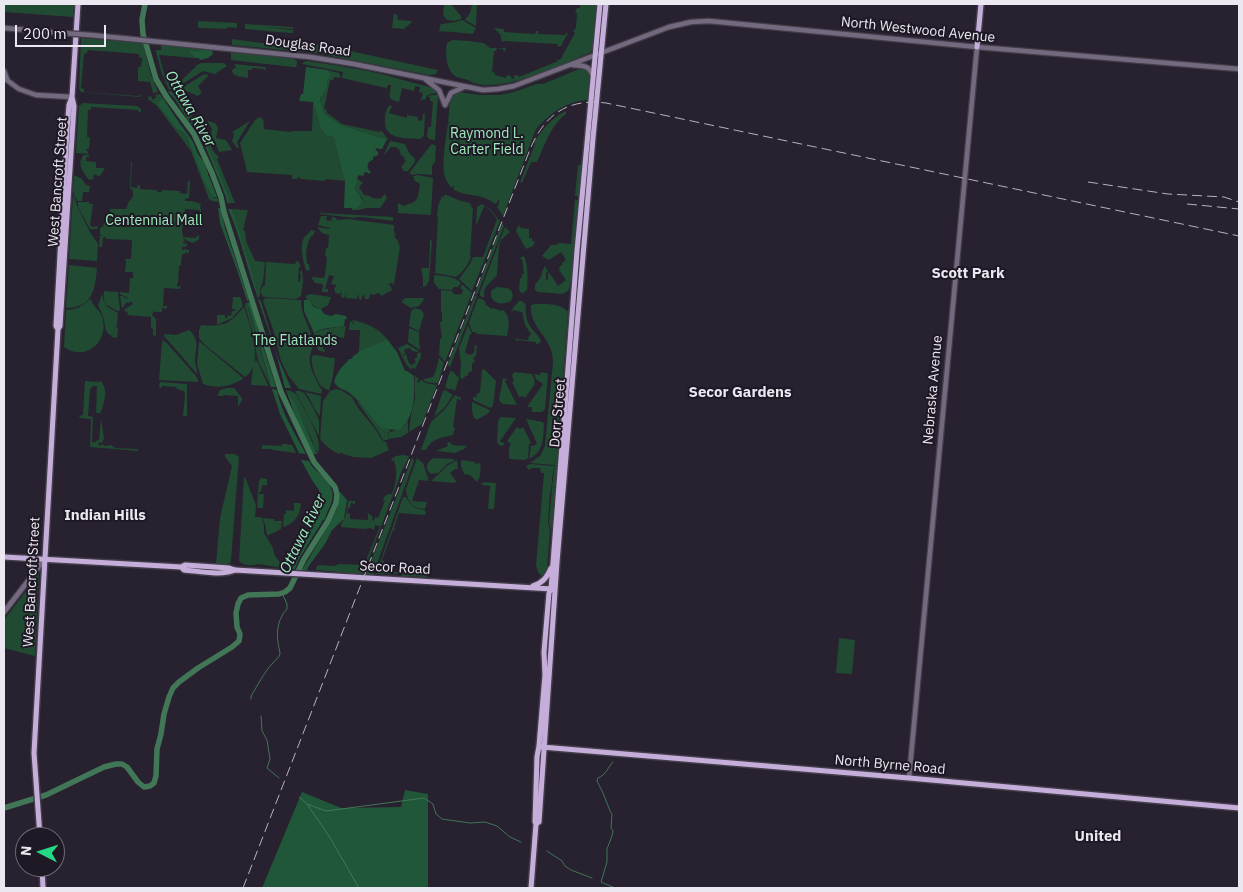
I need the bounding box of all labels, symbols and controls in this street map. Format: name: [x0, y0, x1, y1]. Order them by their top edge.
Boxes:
street label: North Westwood Avenue: [840, 14, 996, 46]
scale bar: [18, 15, 109, 47]
text: 200 m: [23, 24, 67, 43]
street label: Douglas Road: [264, 32, 352, 60]
water label: Ottawa River: [161, 68, 219, 150]
street label: West Bancroft Street: [45, 116, 71, 248]
park label: Raymond L. Carter Field: [450, 126, 524, 158]
park label: Centennial Mall: [105, 213, 203, 229]
district label: Scott Park: [931, 265, 1005, 283]
park label: The Flatlands: [252, 333, 338, 349]
street label: Nebraska Avenue: [920, 335, 946, 445]
street label: Dorr Street: [547, 378, 569, 448]
district label: Secor Gardens: [689, 384, 791, 402]
water label: Ottawa River: [276, 492, 330, 576]
district label: Indian Hills: [64, 507, 146, 525]
street label: West Bancroft Street: [20, 516, 44, 648]
street label: Secor Road: [359, 558, 431, 578]
street label: North Byrne Road: [834, 752, 946, 778]
north arrow: [15, 827, 65, 877]
district label: United: [1075, 828, 1121, 846]
text: N: [17, 845, 35, 857]

